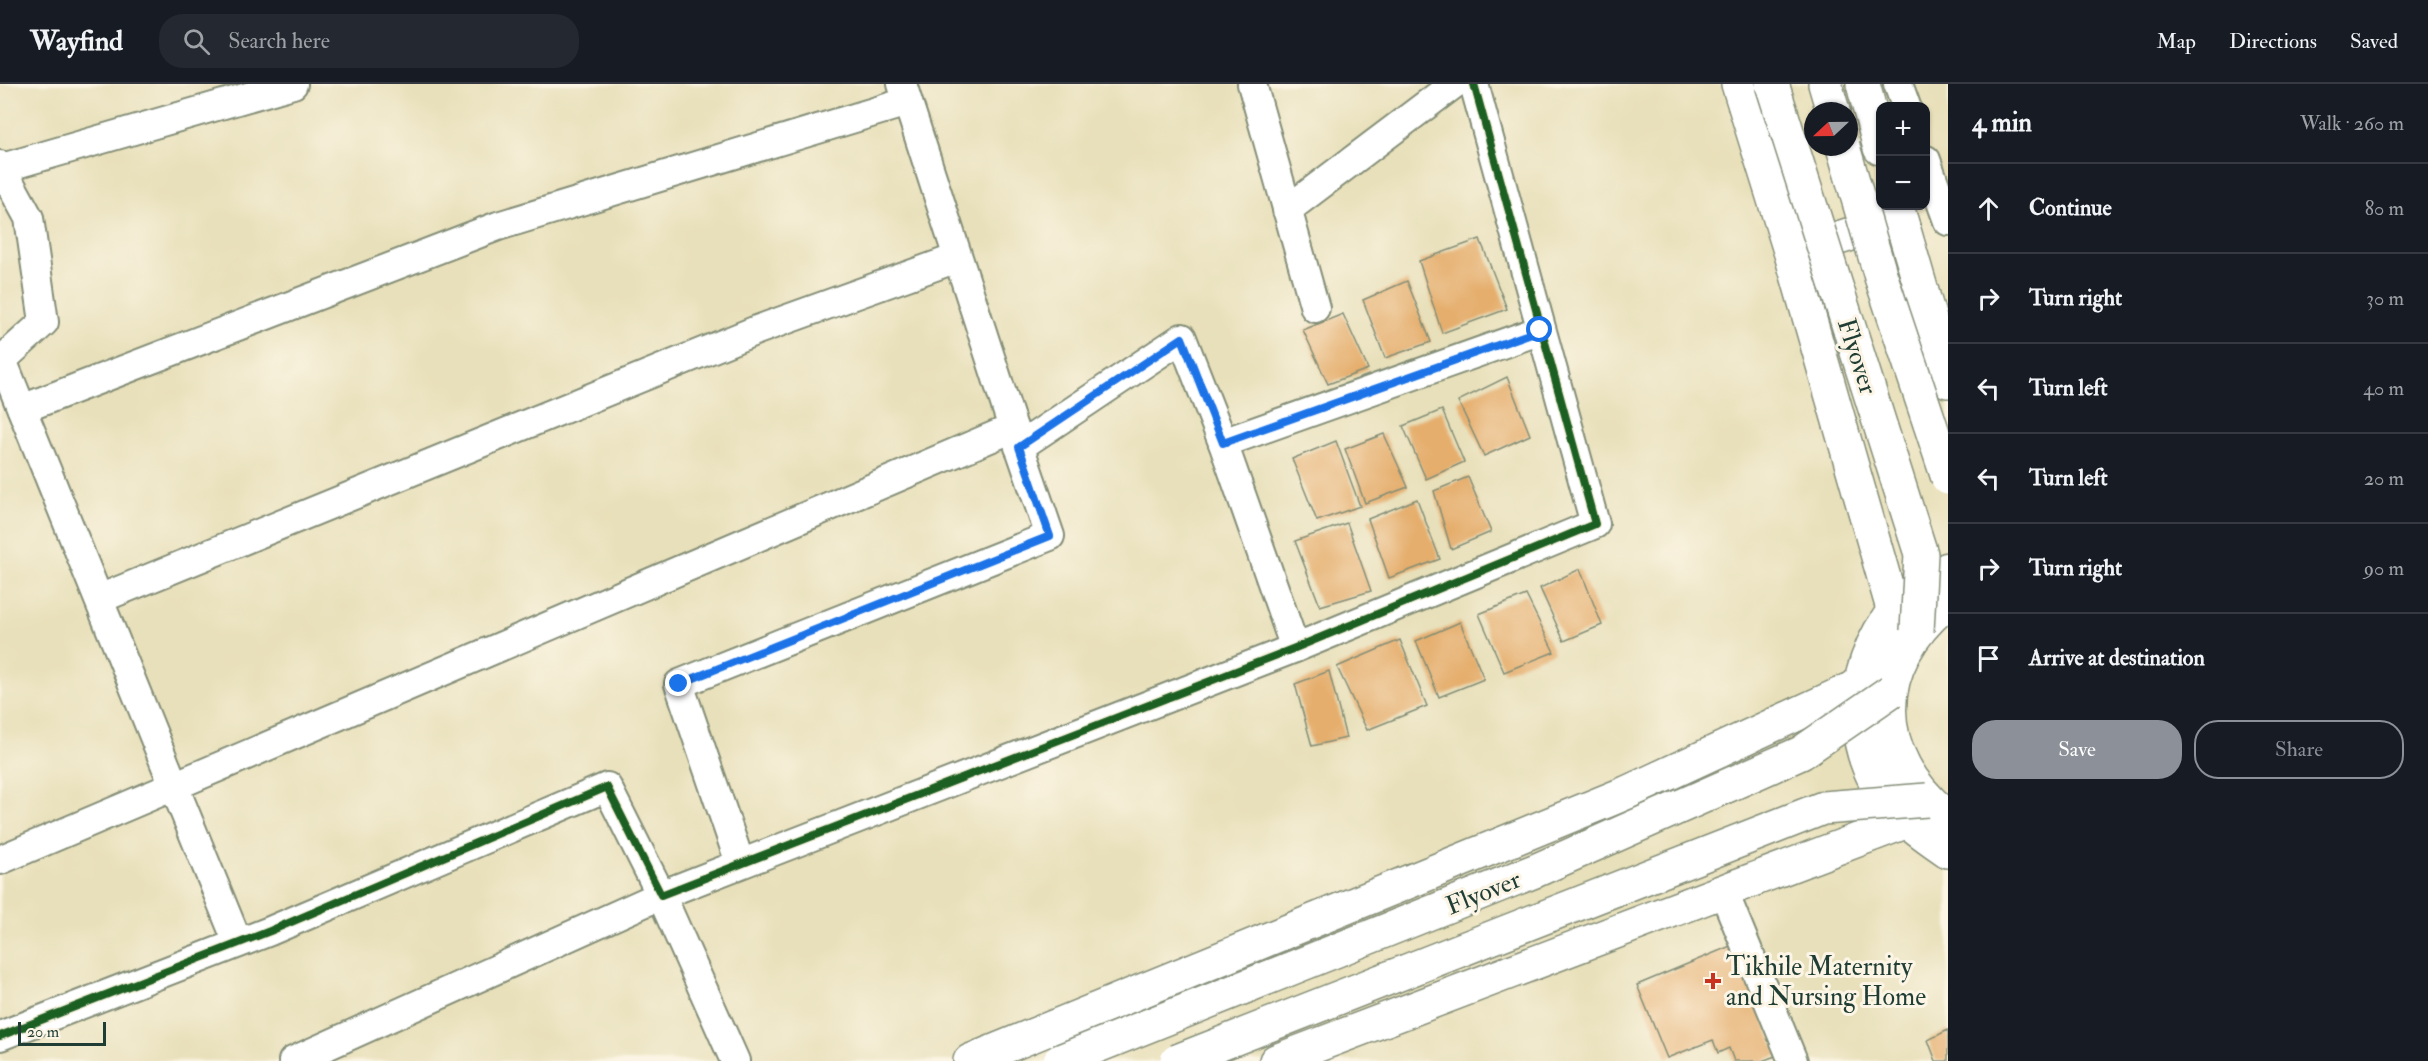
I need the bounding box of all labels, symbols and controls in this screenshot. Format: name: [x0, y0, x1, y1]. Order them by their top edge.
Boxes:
search box: [159, 14, 579, 68]
text: Wayfind: [30, 24, 123, 59]
icon: search: [180, 25, 213, 58]
text: Search here: [228, 27, 330, 55]
text: Map: [2156, 28, 2196, 55]
text: Directions: [2229, 28, 2317, 55]
text: Saved: [2350, 28, 2398, 55]
north arrow: [1804, 102, 1858, 156]
map controls: [1876, 102, 1930, 210]
button: +: [1876, 102, 1930, 156]
text: 4 min: [1972, 107, 2032, 139]
text: Walk · 260 m: [2300, 111, 2404, 136]
button: −: [1876, 156, 1930, 210]
icon: ahead: [1972, 192, 2005, 225]
text: Continue: [2029, 194, 2112, 222]
text: 80 m: [2365, 196, 2404, 221]
icon: right: [1972, 282, 2005, 315]
text: Turn right: [2029, 284, 2122, 312]
text: 30 m: [2366, 286, 2404, 311]
street label: Flyover: [1830, 314, 1884, 399]
route start: [1526, 316, 1552, 342]
icon: left: [1972, 372, 2005, 405]
text: Turn left: [2029, 374, 2108, 402]
text: 40 m: [2363, 376, 2404, 401]
icon: left: [1972, 462, 2005, 495]
text: Turn left: [2029, 464, 2108, 492]
text: 20 m: [2364, 466, 2404, 491]
icon: right: [1972, 552, 2005, 585]
text: Turn right: [2029, 554, 2122, 582]
text: 90 m: [2364, 556, 2404, 581]
icon: arrive: [1972, 642, 2005, 675]
text: Arrive at destination: [2029, 644, 2205, 672]
route end: [665, 670, 691, 696]
button: Save: [1972, 720, 2182, 779]
button: Share: [2194, 720, 2404, 779]
street label: Flyover: [1441, 863, 1526, 922]
place label: Tikhile Maternity and Nursing Home: [1726, 951, 1926, 1013]
marker: Tikhile Maternity and Nursing Home: [1704, 972, 1722, 990]
scale bar: [18, 1019, 106, 1046]
text: 20 m: [27, 1022, 59, 1042]

